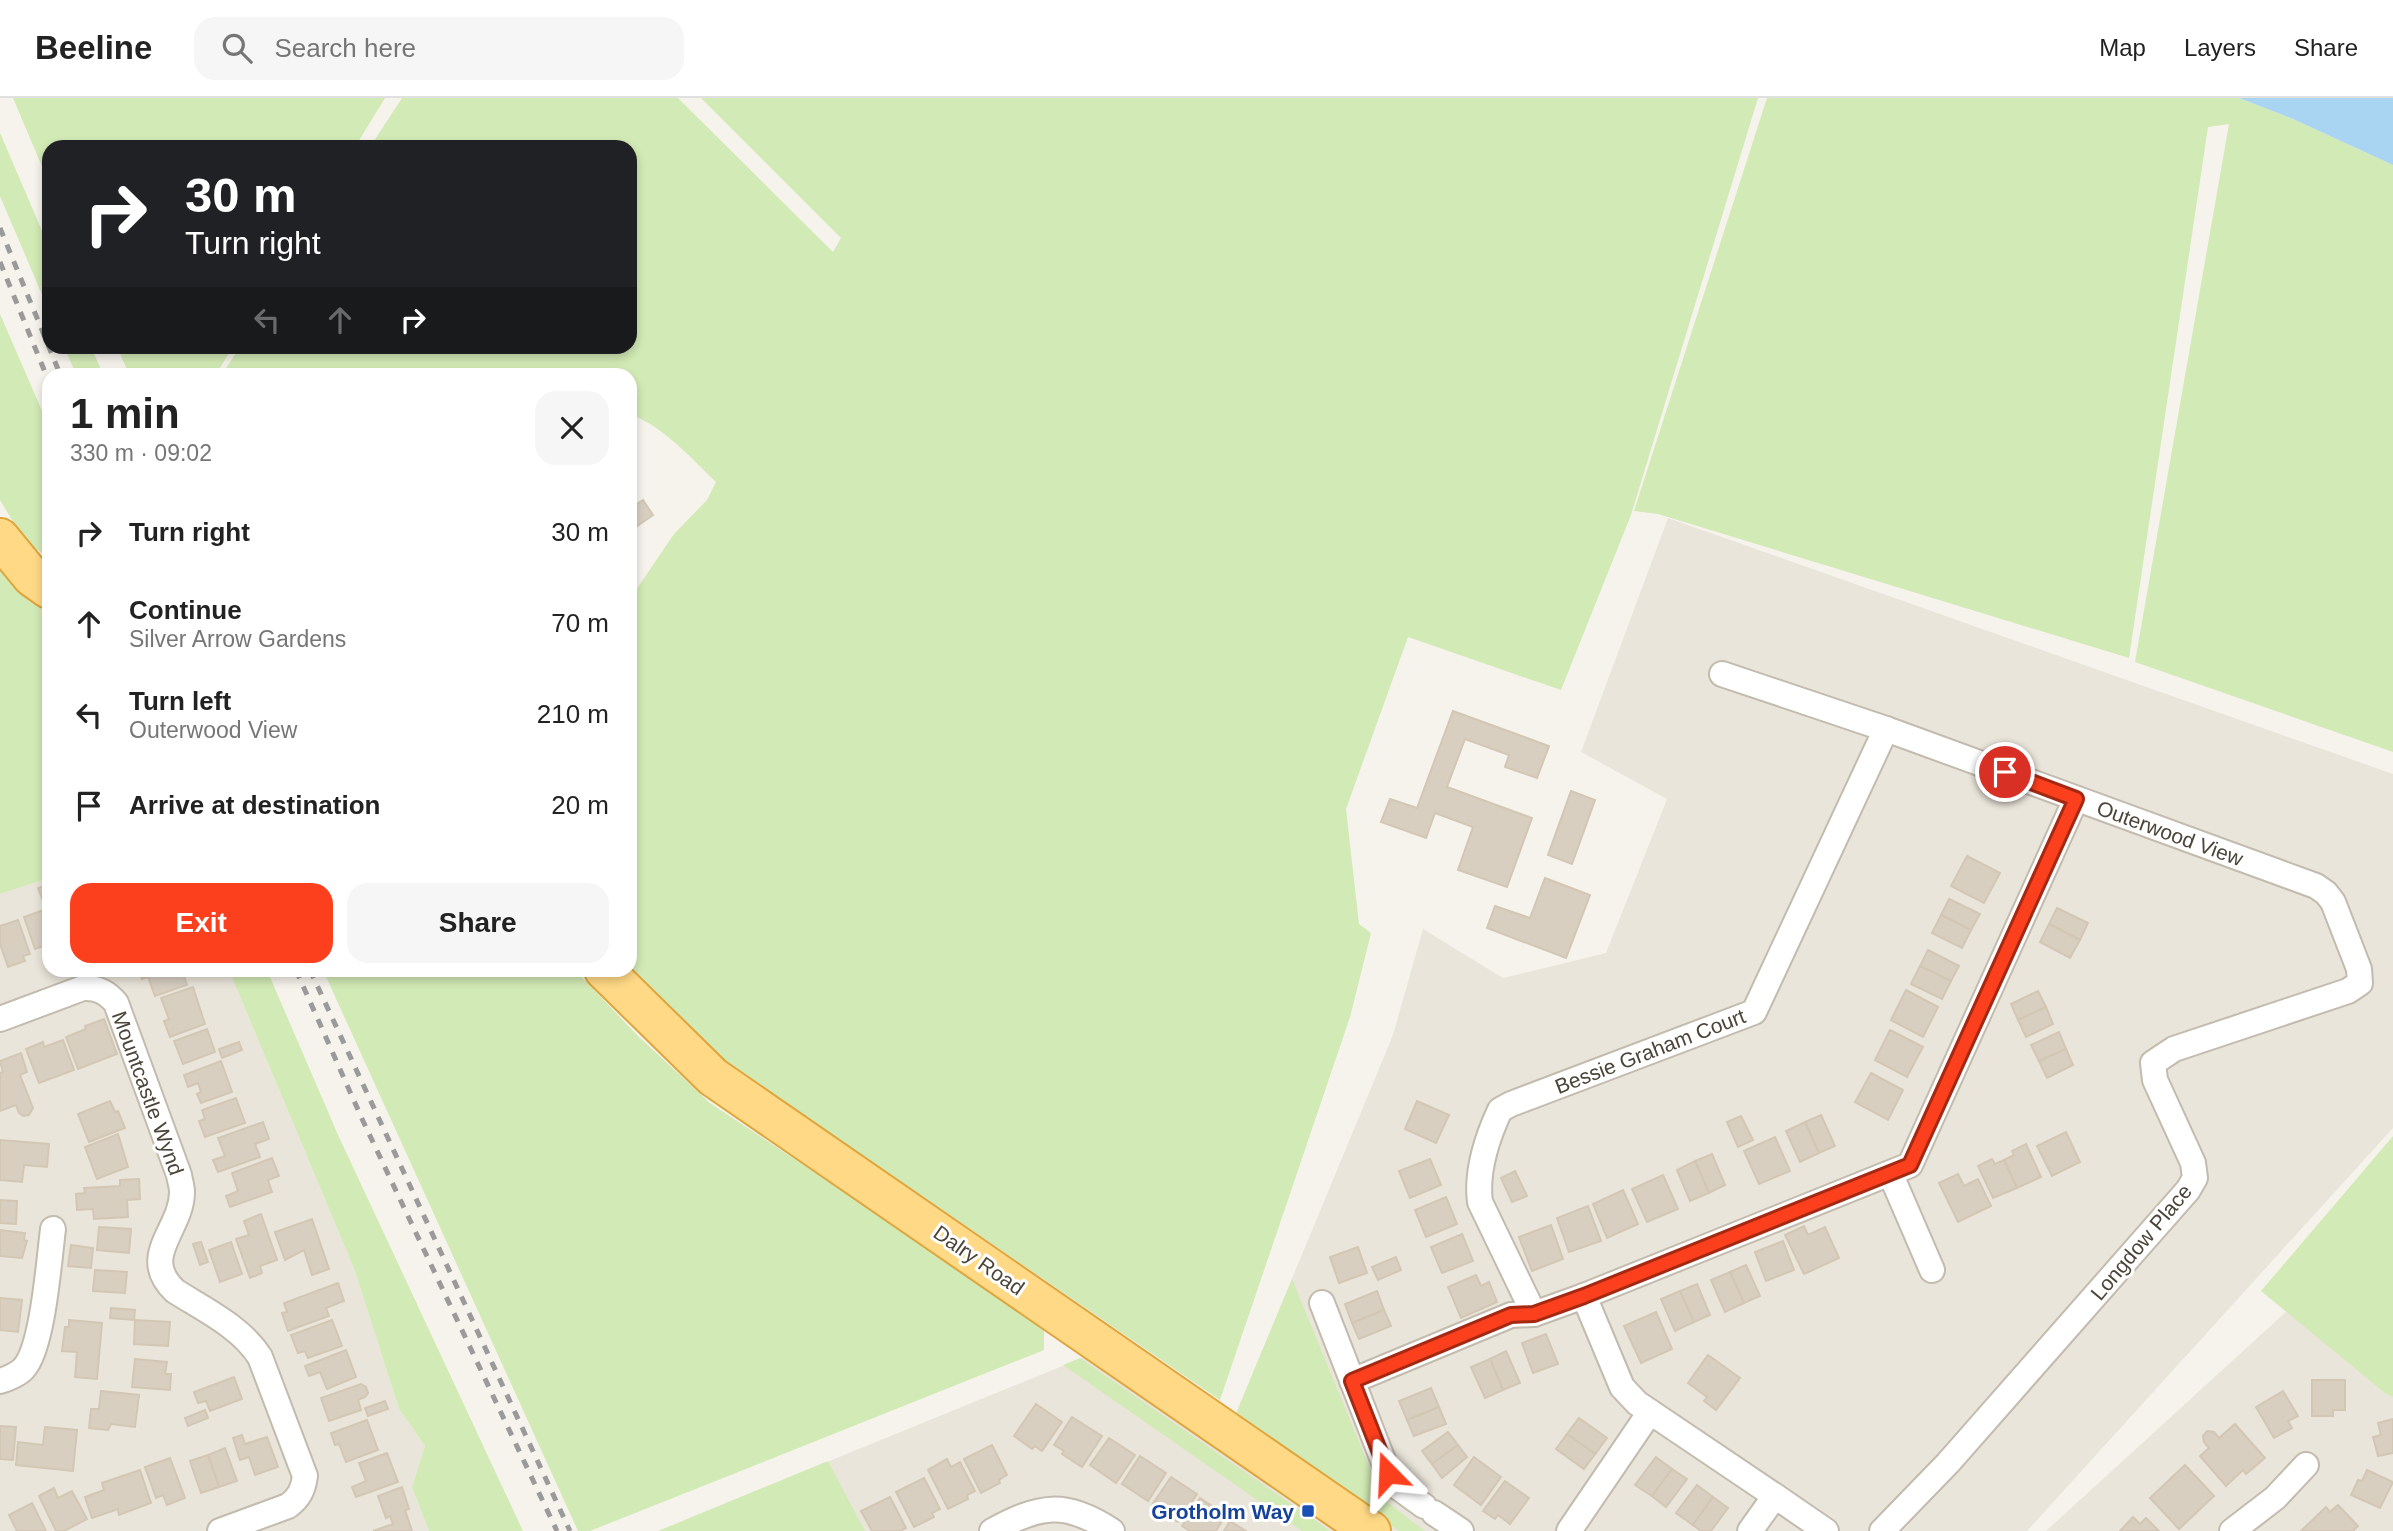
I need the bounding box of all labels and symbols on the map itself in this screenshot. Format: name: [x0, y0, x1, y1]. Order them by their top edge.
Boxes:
pin: [1975, 742, 2035, 802]
street label: Outerwood View: [2094, 796, 2247, 870]
street label: Bessie Graham Court: [1552, 1004, 1749, 1098]
street label: Mountcastle Wynd: [108, 1008, 188, 1178]
street label: Longdow Place: [2086, 1180, 2196, 1304]
street label: Dalry Road: [929, 1220, 1029, 1300]
position arrow: [1351, 1436, 1425, 1510]
place label: Grotholm Way: [1151, 1500, 1294, 1523]
marker: Grotholm Way: [1300, 1503, 1316, 1519]

